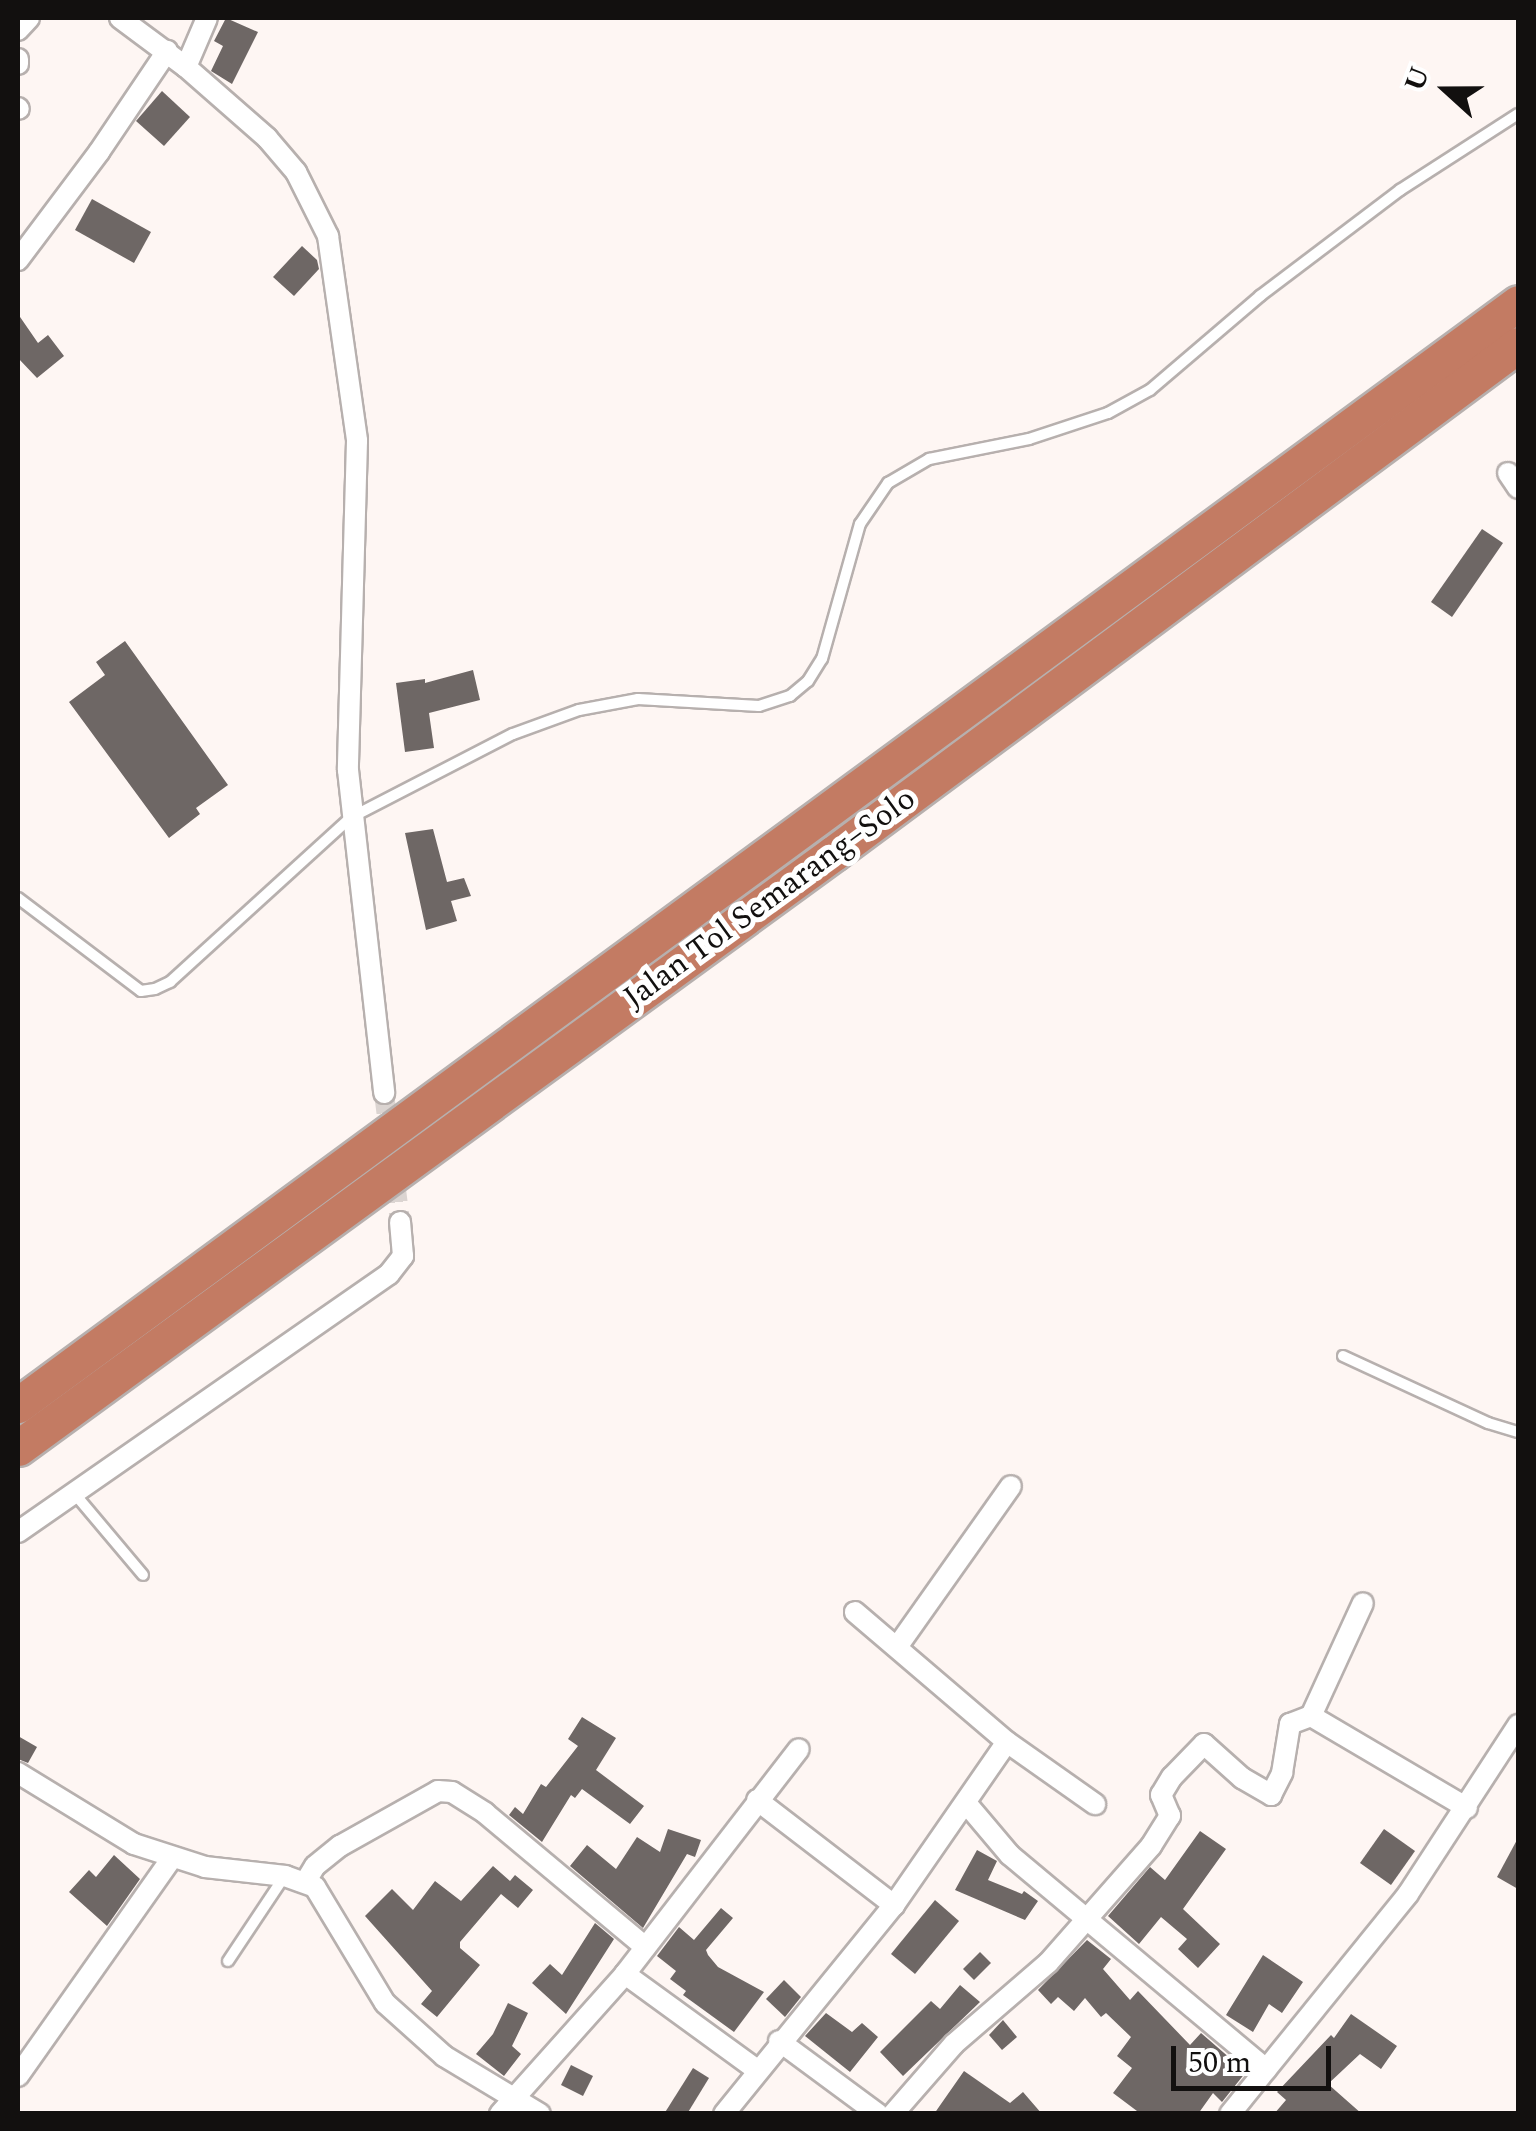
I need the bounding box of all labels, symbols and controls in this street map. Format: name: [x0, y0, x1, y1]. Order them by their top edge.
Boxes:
north arrow: [1396, 40, 1496, 140]
text: U: [1393, 60, 1442, 98]
street label: Jalan Tol Semarang–Solo: [617, 780, 923, 1018]
scale bar: [1176, 2026, 1336, 2088]
text: 50 m: [1188, 2040, 1251, 2086]

